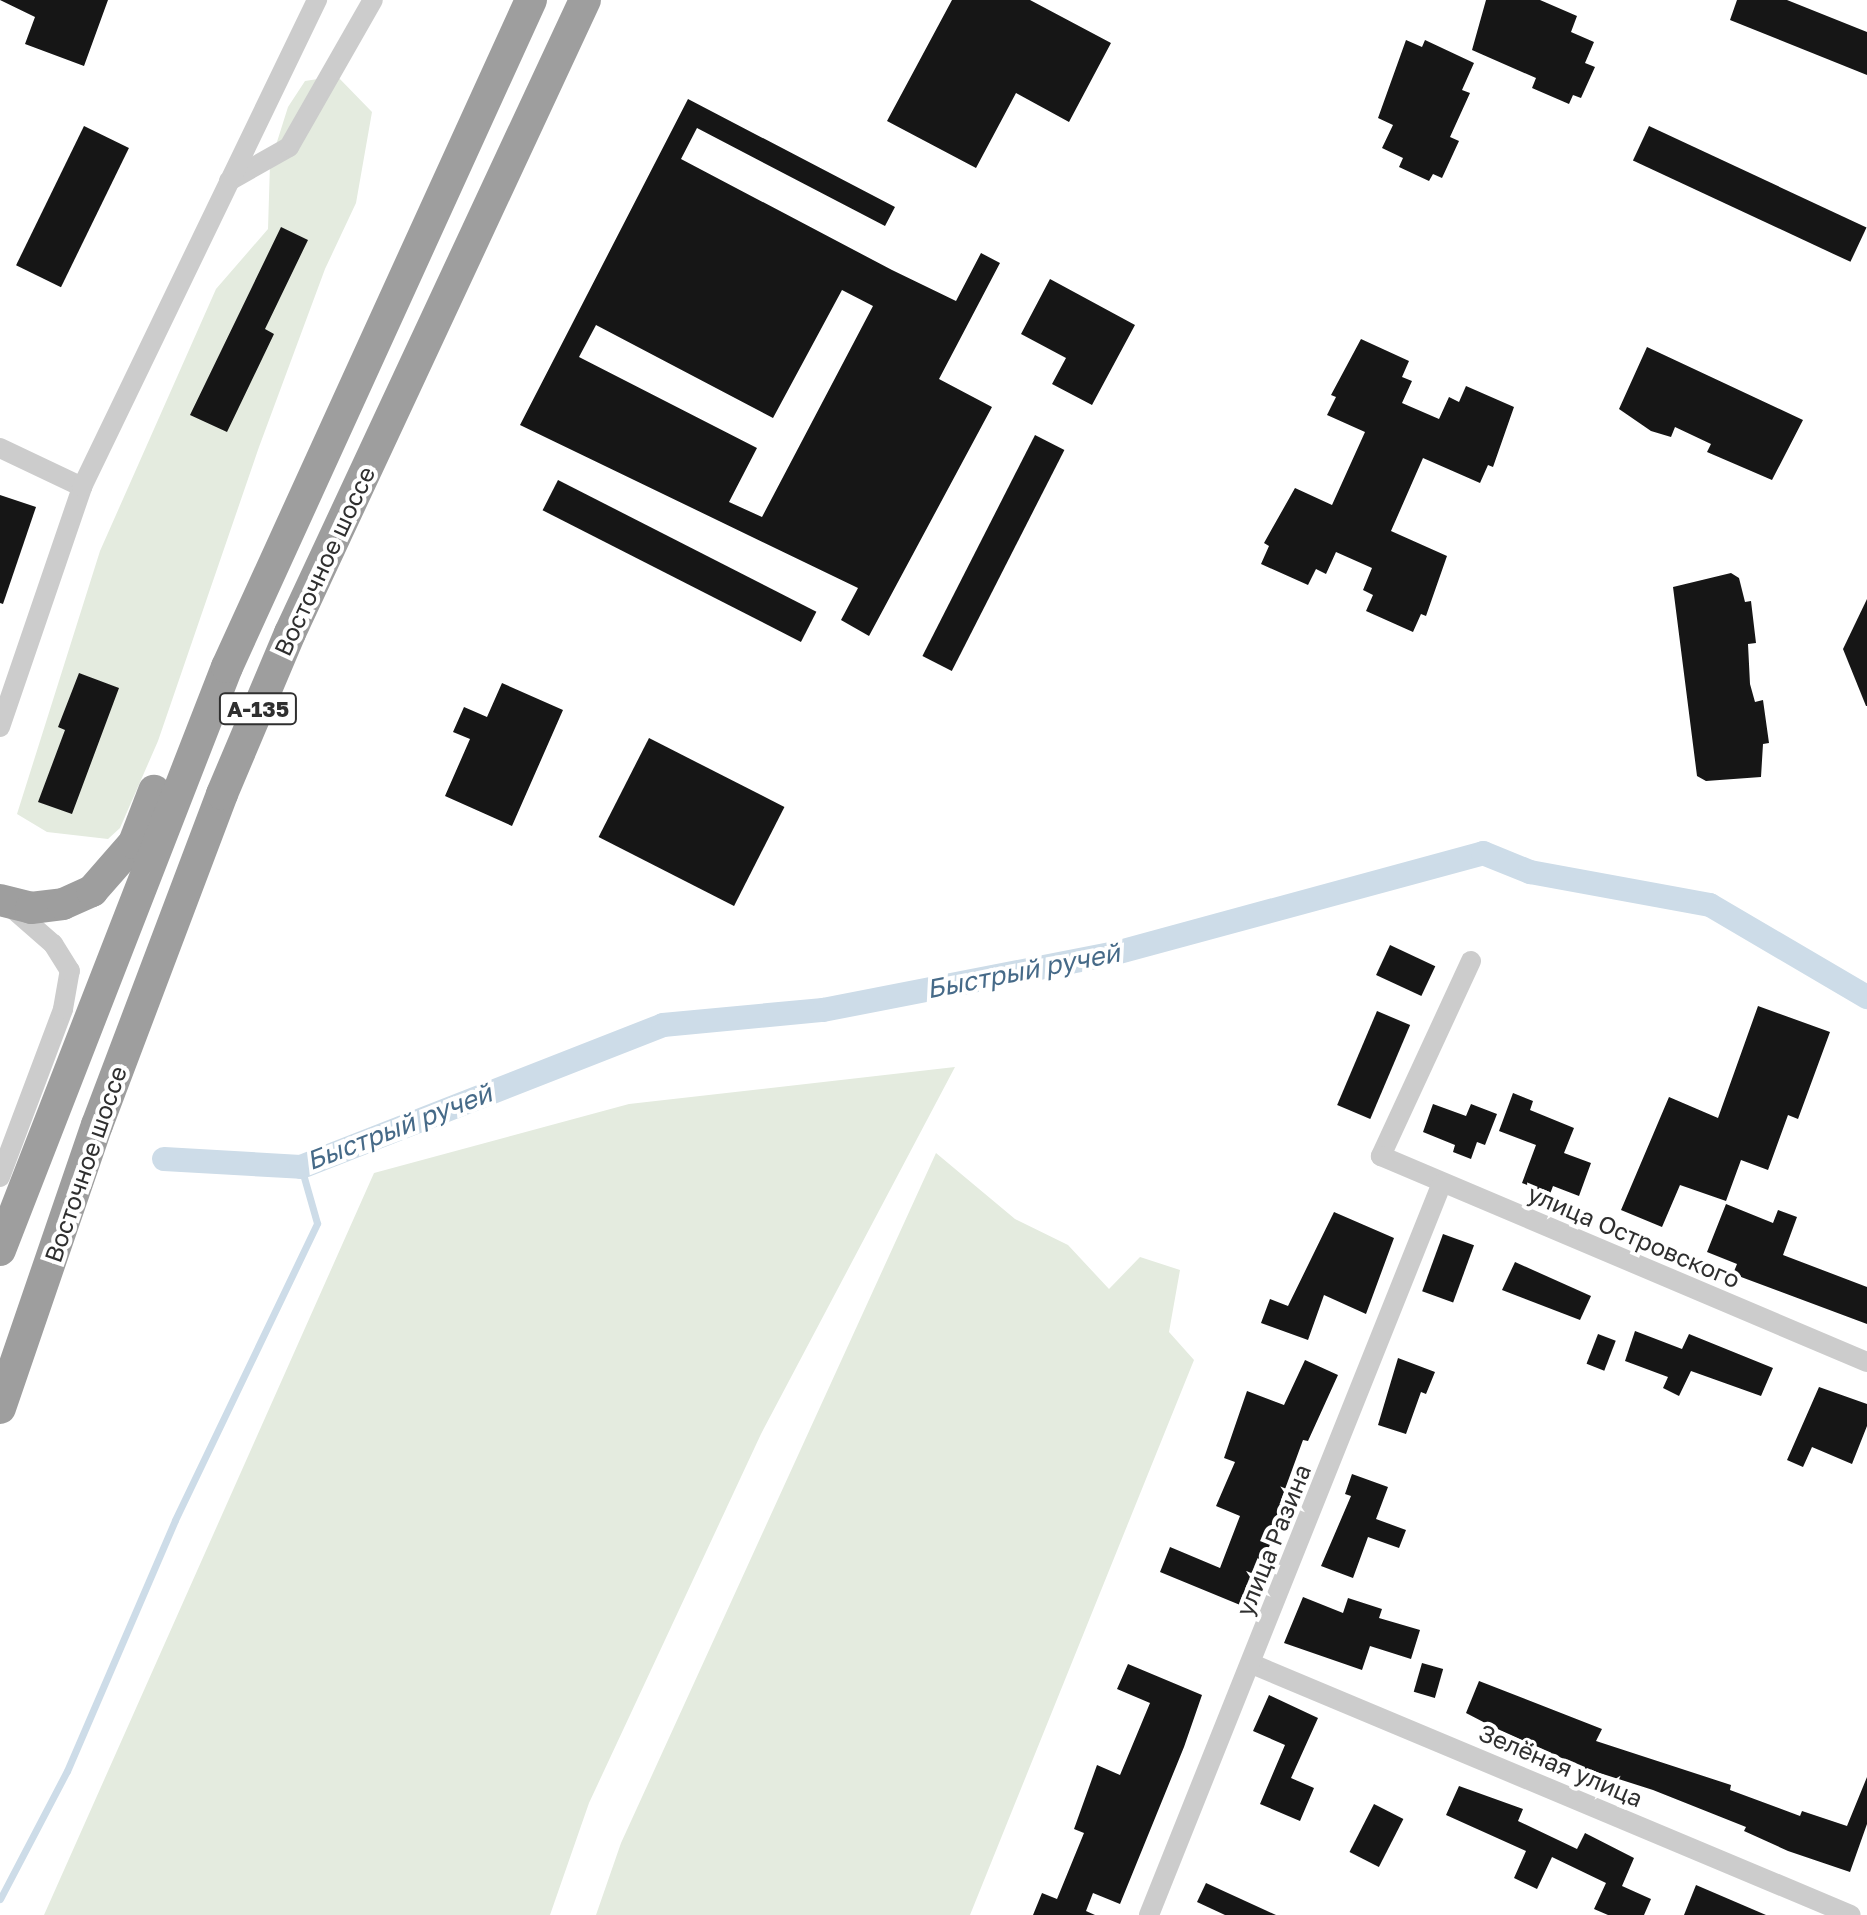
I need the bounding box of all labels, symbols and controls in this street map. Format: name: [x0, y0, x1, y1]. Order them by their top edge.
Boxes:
street label: Восточное шоссе: [267, 462, 381, 660]
road number: А-135: [218, 691, 298, 727]
water label: Быстрый ручей: [924, 937, 1122, 1005]
street label: Восточное шоссе: [38, 1062, 132, 1266]
water label: Быстрый ручей: [302, 1077, 496, 1177]
street label: улица Островского: [1524, 1178, 1744, 1294]
street label: улица Разина: [1229, 1460, 1317, 1620]
street label: Зелёная улица: [1475, 1718, 1647, 1812]

